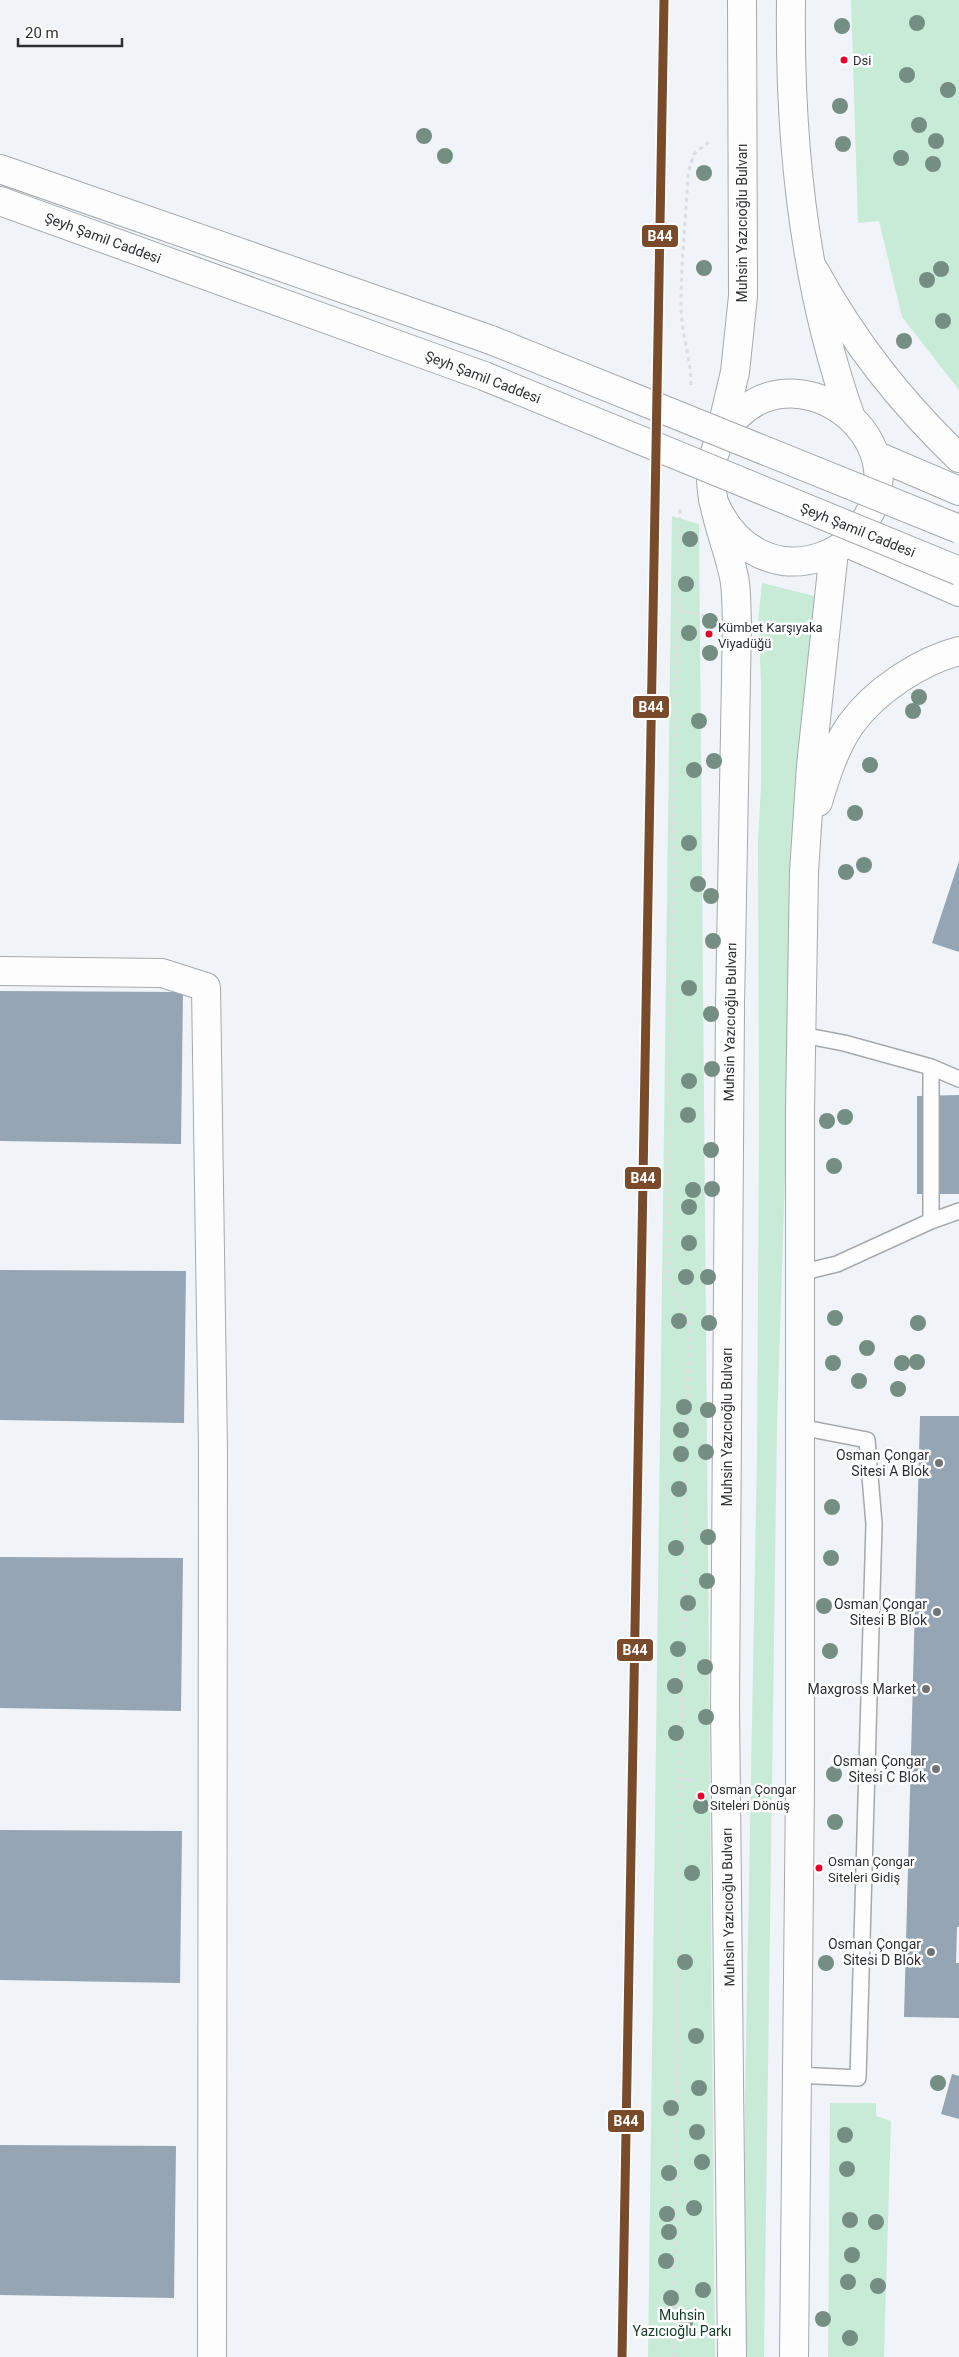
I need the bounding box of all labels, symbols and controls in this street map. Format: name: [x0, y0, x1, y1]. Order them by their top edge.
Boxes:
scale bar: [18, 15, 121, 47]
text: 20 m: [25, 24, 59, 42]
place label: Dsi: [853, 53, 871, 68]
marker: Dsi: [839, 55, 849, 65]
street label: Muhsin Yazıcıoğlu Bulvarı: [734, 143, 750, 303]
street label: Şeyh Şamil Caddesi: [43, 210, 163, 266]
line badge: B44: [641, 224, 679, 248]
text: B44: [648, 228, 673, 244]
street label: Şeyh Şamil Caddesi: [423, 348, 543, 406]
street label: Şeyh Şamil Caddesi: [798, 500, 918, 560]
place label: Kümbet Karşıyaka Viyadüğü: [718, 620, 823, 651]
marker: Kümbet Karşıyaka Viyadüğü: [704, 629, 714, 639]
line badge: B44: [632, 695, 670, 719]
text: B44: [639, 699, 664, 715]
street label: Muhsin Yazıcıoğlu Bulvarı: [721, 942, 739, 1102]
line badge: B44: [624, 1166, 662, 1190]
text: B44: [631, 1170, 656, 1186]
street label: Muhsin Yazıcıoğlu Bulvarı: [719, 1347, 735, 1507]
place label: Osman Çongar Sitesi A Blok: [836, 1447, 930, 1479]
marker: Osman Çongar Sitesi A Blok: [933, 1457, 945, 1469]
place label: Osman Çongar Sitesi B Blok: [834, 1596, 928, 1628]
marker: Osman Çongar Sitesi B Blok: [931, 1606, 943, 1618]
line badge: B44: [616, 1638, 654, 1662]
text: B44: [623, 1642, 648, 1658]
place label: Maxgross Market: [807, 1681, 916, 1697]
marker: Maxgross Market: [920, 1683, 932, 1695]
place label: Osman Çongar Sitesi C Blok: [833, 1753, 927, 1785]
marker: Osman Çongar Sitesi C Blok: [930, 1763, 942, 1775]
place label: Osman Çongar Siteleri Dönüş: [710, 1782, 797, 1813]
marker: Osman Çongar Siteleri Dönüş: [696, 1791, 706, 1801]
street label: Muhsin Yazıcıoğlu Bulvarı: [719, 1827, 737, 1987]
place label: Osman Çongar Siteleri Gidiş: [828, 1854, 915, 1885]
marker: Osman Çongar Siteleri Gidiş: [814, 1863, 824, 1873]
place label: Osman Çongar Sitesi D Blok: [828, 1936, 922, 1968]
marker: Osman Çongar Sitesi D Blok: [925, 1946, 937, 1958]
line badge: B44: [607, 2109, 645, 2133]
text: B44: [614, 2113, 639, 2129]
park label: Muhsin Yazıcıoğlu Parkı: [633, 2307, 731, 2339]

